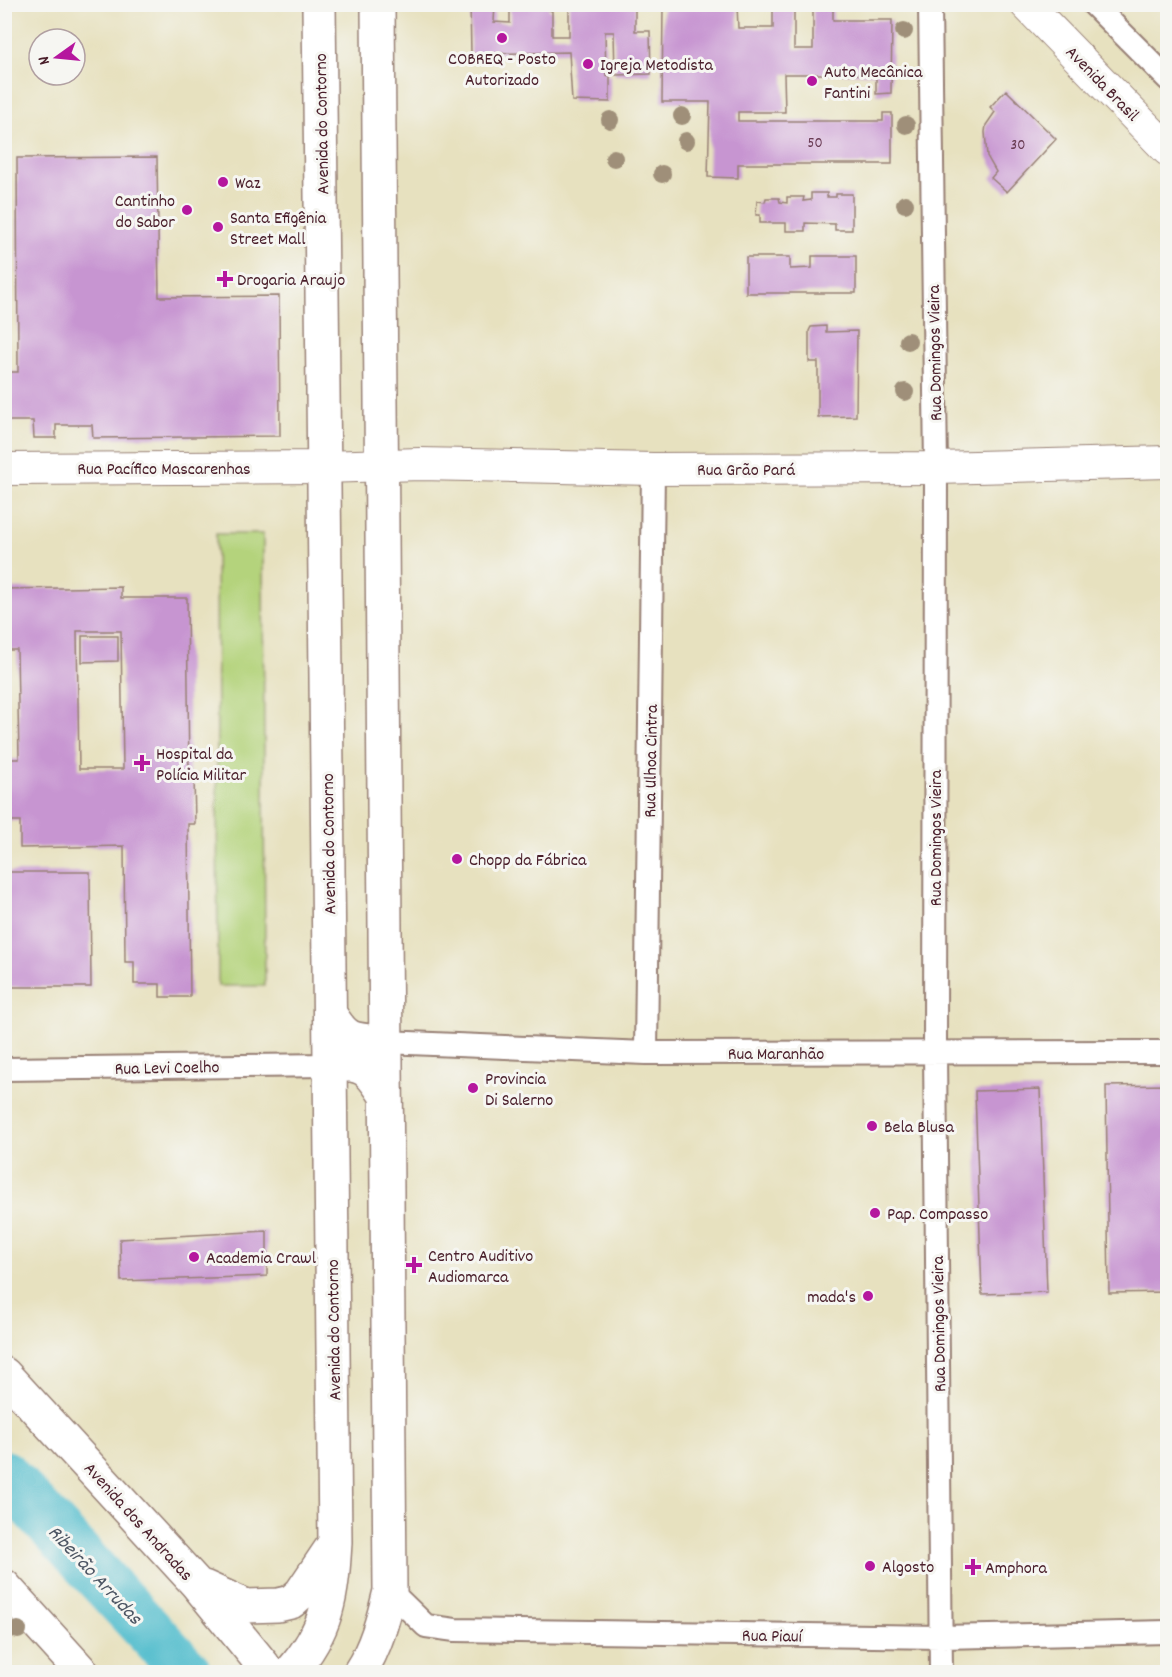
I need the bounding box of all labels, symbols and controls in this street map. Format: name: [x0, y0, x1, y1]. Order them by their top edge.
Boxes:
north arrow: [27, 27, 87, 87]
marker: COBREQ - Posto Autorizado: [495, 31, 509, 45]
street label: Avenida Brasil: [1059, 41, 1144, 129]
place label: COBREQ - Posto Autorizado: [448, 48, 556, 94]
text: N: [33, 53, 57, 67]
street label: Avenida do Contorno: [310, 53, 337, 195]
place label: Igreja Metodista: [600, 54, 713, 79]
marker: Igreja Metodista: [581, 57, 595, 71]
place label: Auto Mecânica Fantini: [824, 61, 923, 107]
marker: Auto Mecânica Fantini: [805, 74, 819, 88]
house number: 50: [807, 133, 823, 155]
house number: 30: [1011, 135, 1025, 157]
place label: Waz: [235, 172, 261, 197]
marker: Waz: [216, 175, 230, 189]
place label: Cantinho do Sabor: [115, 190, 175, 236]
marker: Cantinho do Sabor: [180, 203, 194, 217]
place label: Santa Efigênia Street Mall: [230, 207, 327, 253]
marker: Santa Efigênia Street Mall: [211, 220, 225, 234]
place label: Drogaria Araujo: [237, 269, 345, 294]
marker: Drogaria Araujo: [218, 272, 232, 286]
street label: Rua Domingos Vieira: [923, 284, 950, 421]
street label: Rua Pacífico Mascarenhas: [77, 458, 251, 483]
street label: Rua Grão Pará: [697, 459, 795, 484]
street label: Rua Ulhoa Cintra: [639, 704, 666, 818]
place label: Hospital da Polícia Militar: [156, 743, 246, 789]
marker: Hospital da Polícia Militar: [133, 754, 151, 772]
street label: Rua Domingos Vieira: [925, 769, 950, 906]
street label: Avenida do Contorno: [317, 773, 344, 915]
place label: Chopp da Fábrica: [469, 849, 587, 874]
marker: Chopp da Fábrica: [450, 852, 464, 866]
street label: Rua Maranhão: [728, 1043, 824, 1068]
street label: Rua Levi Coelho: [115, 1056, 220, 1083]
place label: Provincia Di Salerno: [485, 1068, 553, 1114]
marker: Provincia Di Salerno: [466, 1081, 480, 1095]
place label: Bela Blusa: [884, 1116, 954, 1141]
marker: Bela Blusa: [865, 1119, 879, 1133]
place label: Pap. Compasso: [887, 1203, 988, 1228]
marker: Pap. Compasso: [868, 1206, 882, 1220]
place label: Centro Auditivo Audiomarca: [428, 1245, 533, 1291]
place label: Academia Crawl: [206, 1247, 317, 1272]
marker: Academia Crawl: [187, 1250, 201, 1264]
street label: Rua Domingos Vieira: [927, 1255, 954, 1392]
marker: Centro Auditivo Audiomarca: [405, 1256, 423, 1274]
street label: Avenida do Contorno: [322, 1259, 349, 1401]
place label: mada's: [807, 1286, 856, 1311]
marker: mada's: [861, 1289, 875, 1303]
street label: Avenida dos Andradas: [77, 1458, 197, 1588]
water label: Ribeirão Arrudas: [40, 1520, 148, 1632]
place label: Algosto: [882, 1556, 934, 1581]
place label: Amphora: [985, 1557, 1047, 1582]
marker: Algosto: [863, 1559, 877, 1573]
marker: Amphora: [966, 1560, 980, 1574]
street label: Rua Piauí: [742, 1624, 804, 1651]

